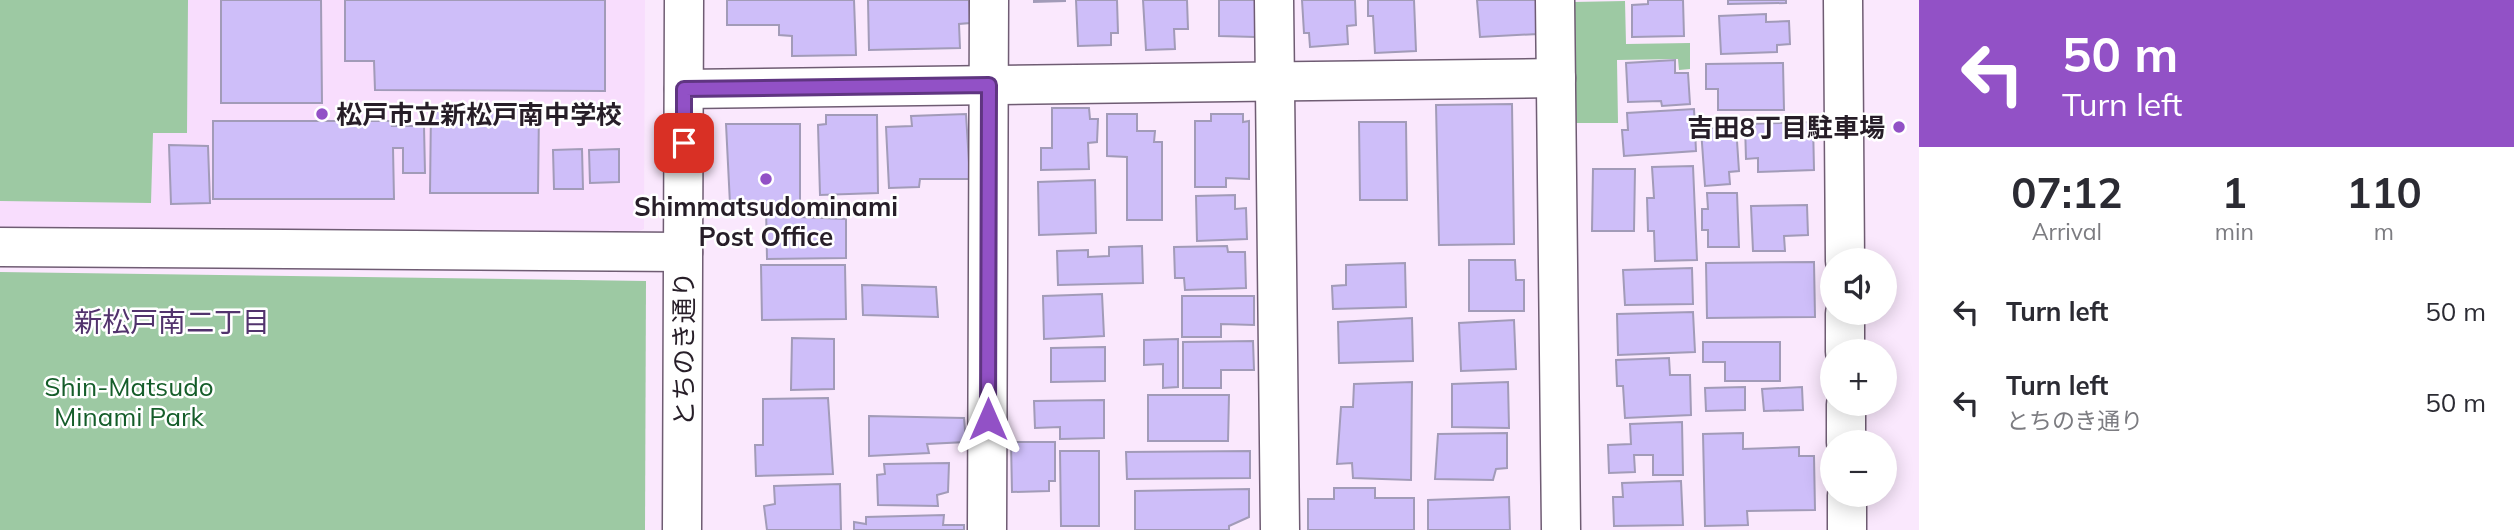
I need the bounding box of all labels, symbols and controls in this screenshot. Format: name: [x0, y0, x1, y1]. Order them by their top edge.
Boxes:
text: 50 m: [2062, 23, 2178, 84]
icon: left: [1947, 28, 2038, 119]
text: Turn left: [2062, 84, 2182, 124]
place label: 松戸市立新松戸南中学校: [336, 98, 622, 131]
marker: 松戸市立新松戸南中学校: [314, 106, 330, 122]
place label: 吉田8丁目駐車場: [1687, 111, 1885, 144]
pin: [654, 113, 714, 173]
marker: 吉田8丁目駐車場: [1891, 119, 1907, 135]
icon: arrive: [665, 124, 703, 162]
text: 07:12: [2011, 166, 2122, 219]
text: 1: [2222, 166, 2247, 219]
text: 110: [2346, 166, 2422, 219]
marker: Shimmatsudominami Post Office: [758, 171, 774, 187]
place label: Shimmatsudominami Post Office: [634, 190, 898, 253]
text: Arrival: [2032, 217, 2102, 246]
text: min: [2215, 217, 2254, 246]
text: m: [2374, 217, 2394, 246]
map controls: [1820, 248, 1897, 507]
button: sound: [1820, 248, 1897, 325]
street label: とちのき通り: [667, 271, 700, 427]
icon: left: [1947, 293, 1985, 331]
text: Turn left: [2006, 295, 2108, 328]
text: 50 m: [2425, 295, 2486, 328]
district label: 新松戸南二丁目: [74, 304, 270, 339]
button: +: [1820, 339, 1897, 416]
text: Turn left: [2006, 369, 2108, 402]
park label: Shin-Matsudo Minami Park: [44, 370, 214, 433]
position arrow: [951, 382, 1025, 456]
icon: left: [1947, 384, 1985, 422]
text: 50 m: [2425, 386, 2486, 419]
text: とちのき通り: [2006, 406, 2143, 435]
button: −: [1820, 430, 1897, 507]

